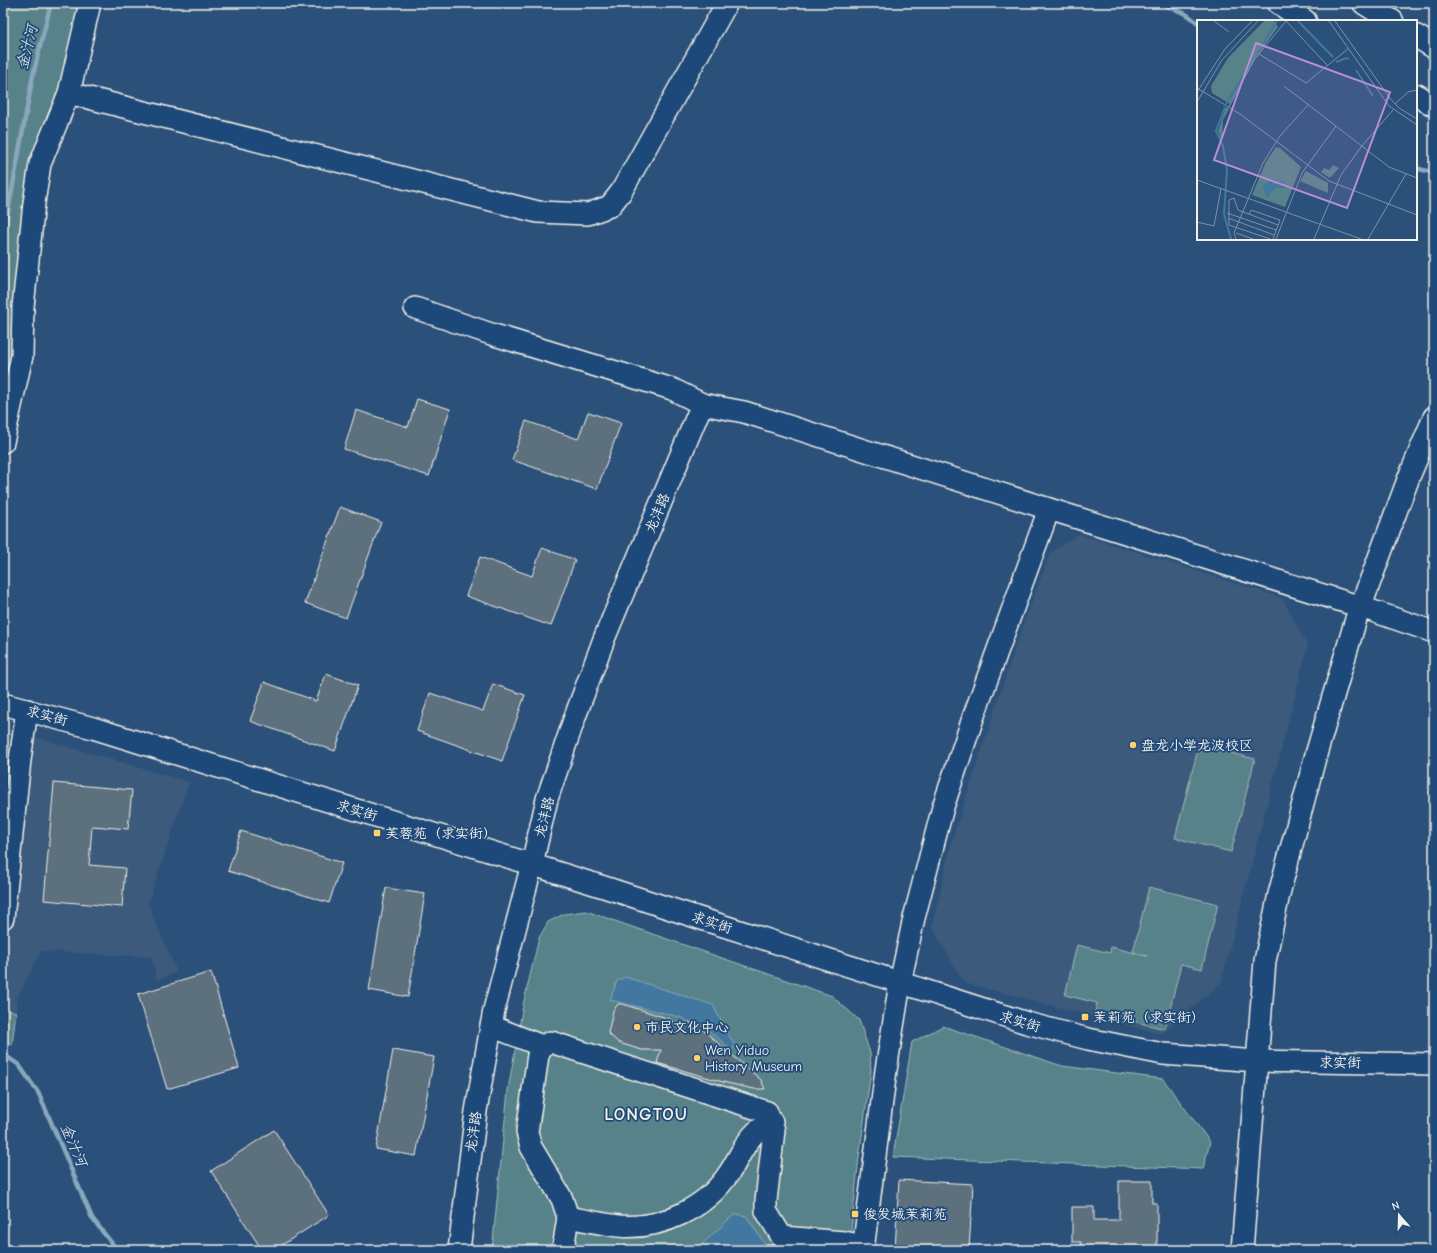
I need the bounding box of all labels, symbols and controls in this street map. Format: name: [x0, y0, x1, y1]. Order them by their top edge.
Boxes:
water label: 金汁河: [13, 20, 42, 71]
inset map: [1197, 20, 1417, 240]
street label: 龙沣路: [641, 491, 673, 536]
street label: 求实街: [24, 702, 69, 729]
place label: 盘龙小学龙波校区: [1141, 737, 1253, 754]
marker: 盘龙小学龙波校区: [1128, 740, 1138, 750]
street label: 龙沣路: [531, 795, 558, 840]
street label: 求实街: [334, 796, 379, 825]
place label: 芙蓉苑（求实街）: [385, 825, 497, 842]
marker: 芙蓉苑（求实街）: [372, 828, 382, 838]
street label: 求实街: [689, 908, 734, 937]
street label: 求实街: [997, 1007, 1042, 1036]
place label: 茉莉苑（求实街）: [1093, 1009, 1205, 1026]
marker: 茉莉苑（求实街）: [1080, 1012, 1090, 1022]
place label: 市民文化中心: [645, 1019, 729, 1036]
marker: 市民文化中心: [632, 1022, 642, 1032]
place label: Wen Yiduo History Museum: [705, 1042, 802, 1075]
marker: Wen Yiduo History Museum: [692, 1053, 702, 1063]
street label: 求实街: [1319, 1054, 1361, 1071]
district label: LONGTOU: [604, 1104, 688, 1125]
street label: 龙沣路: [462, 1110, 485, 1154]
water label: 金汁河: [57, 1121, 92, 1172]
north arrow: [1379, 1195, 1419, 1235]
text: N: [1390, 1199, 1401, 1213]
place label: 俊发城茉莉苑: [863, 1206, 947, 1223]
marker: 俊发城茉莉苑: [850, 1209, 860, 1219]

